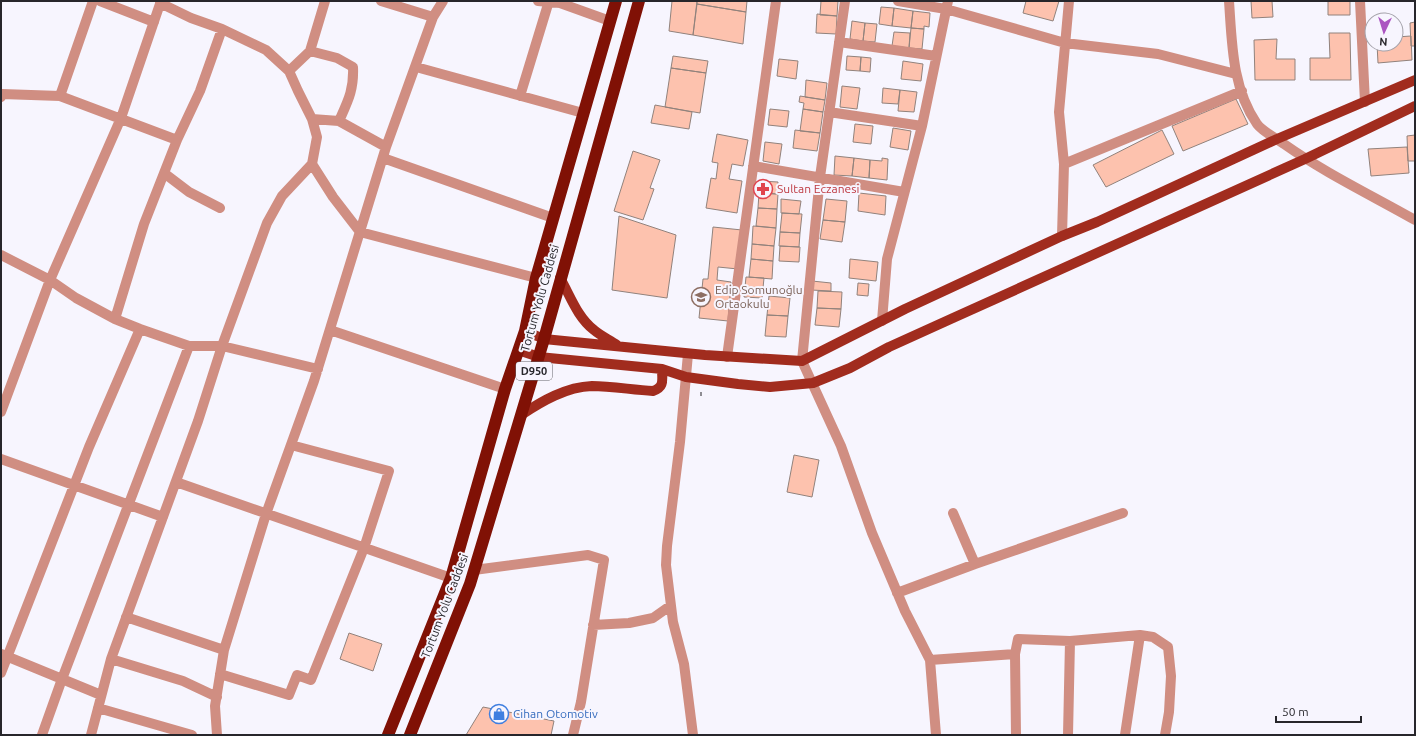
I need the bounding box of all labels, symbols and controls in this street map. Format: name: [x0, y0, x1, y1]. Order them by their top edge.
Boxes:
north arrow: [1364, 12, 1404, 52]
text: N: [1379, 36, 1388, 48]
pharmacy icon: Sultan Eczanesi: [752, 178, 774, 200]
place label: Sultan Eczanesi: [777, 182, 859, 195]
street label: Tortum Yolu Caddesi: [518, 243, 561, 353]
place label: Edip Somunoğlu Ortaokulu: [715, 283, 803, 310]
school or university icon: Edip Somunoğlu Ortaokulu: [690, 286, 712, 308]
road number: D950: [516, 362, 552, 380]
street label: Tortum Yolu Caddesi: [419, 552, 470, 660]
scale bar: [1276, 698, 1361, 724]
shop icon: Cihan Otomotiv: [488, 703, 510, 725]
text: 50 m: [1282, 705, 1309, 718]
place label: Cihan Otomotiv: [513, 707, 598, 720]

